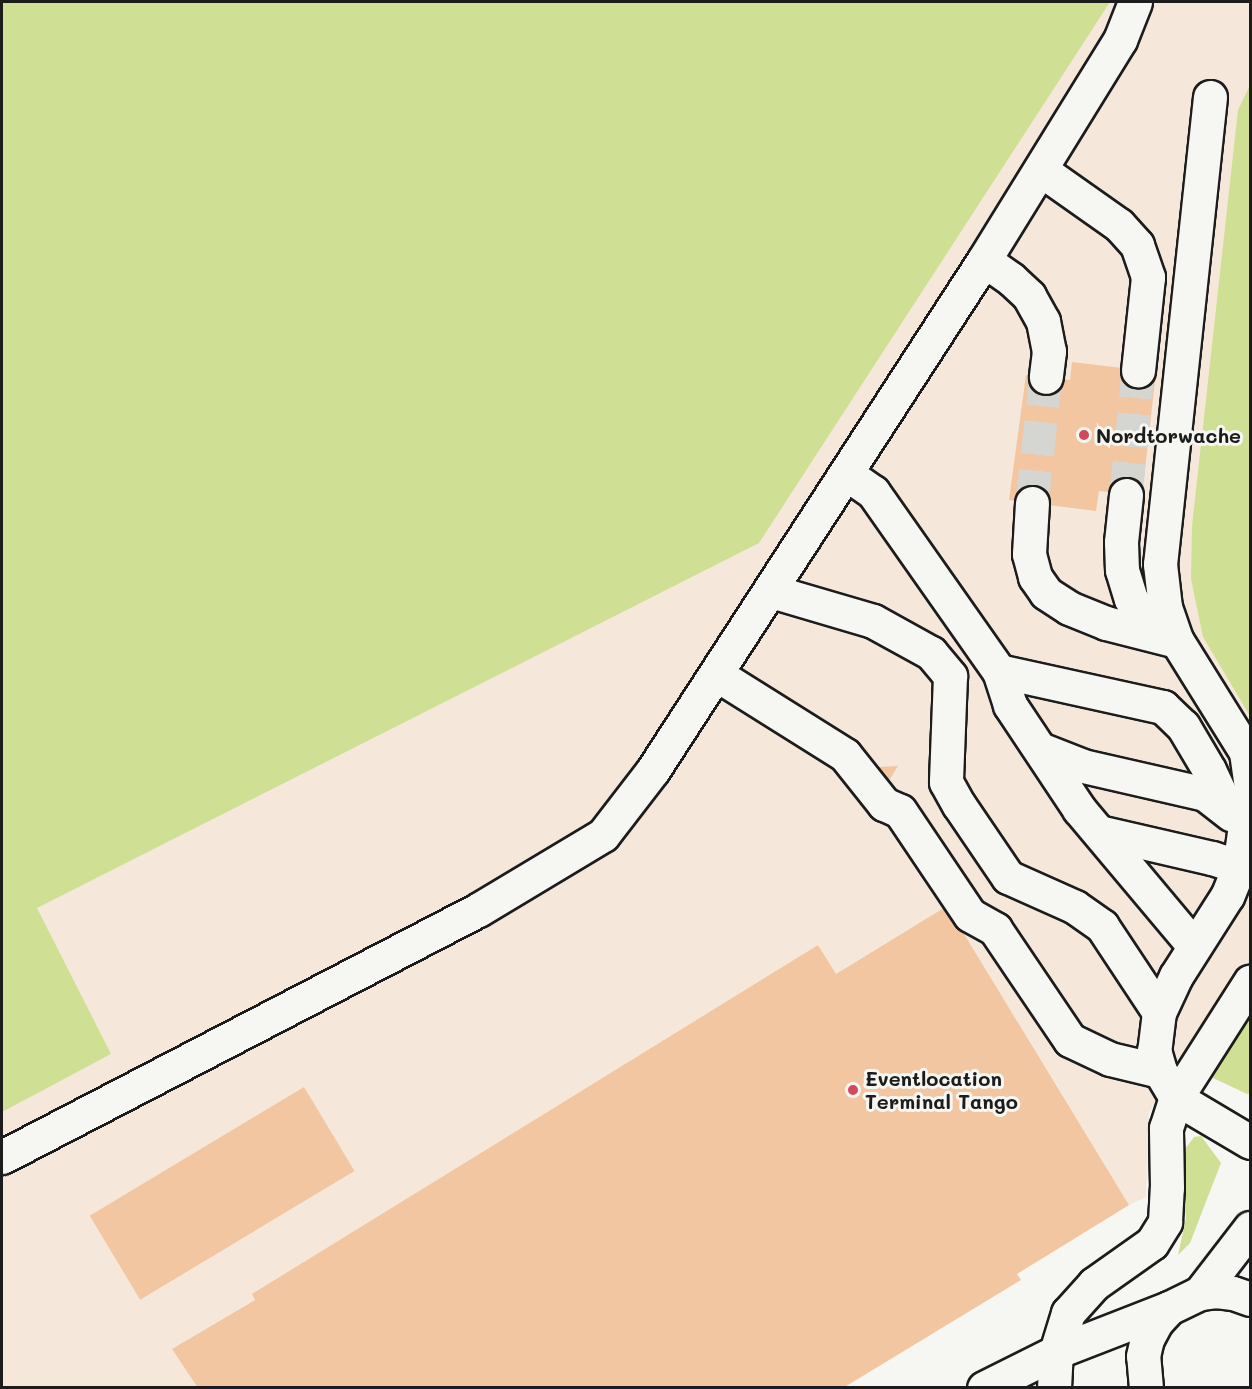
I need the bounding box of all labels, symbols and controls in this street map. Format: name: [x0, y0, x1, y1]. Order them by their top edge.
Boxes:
place label: Nordtorwache: [1096, 423, 1241, 447]
marker: Nordtorwache: [1077, 428, 1091, 442]
place label: Eventlocation Terminal Tango: [865, 1066, 1018, 1113]
marker: Eventlocation Terminal Tango: [846, 1083, 860, 1097]

